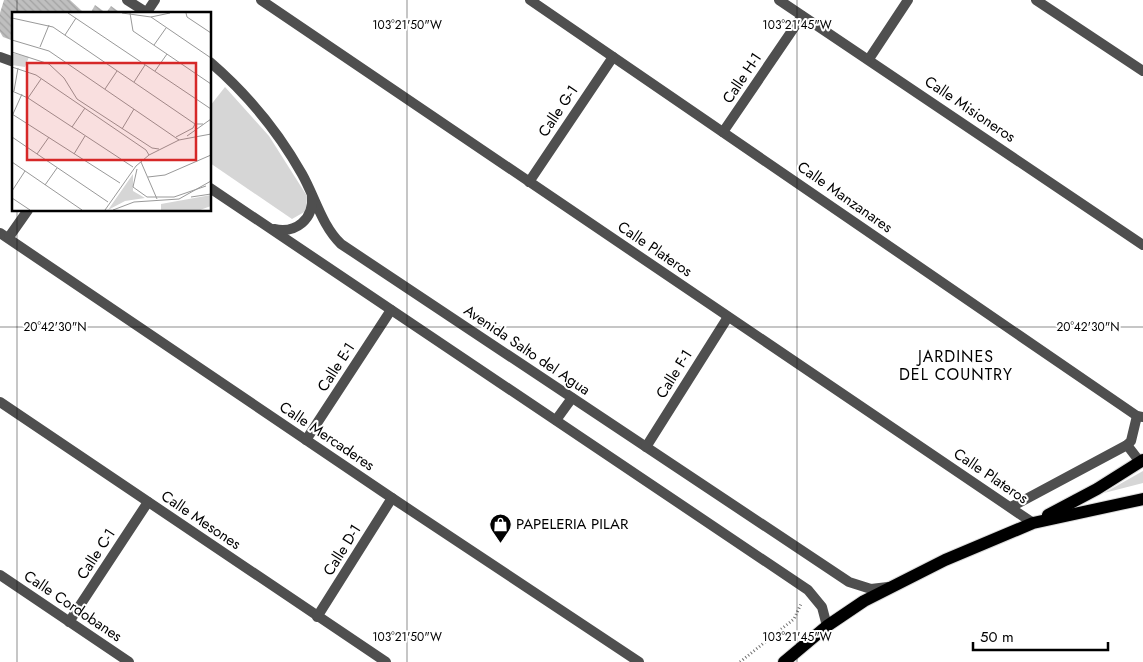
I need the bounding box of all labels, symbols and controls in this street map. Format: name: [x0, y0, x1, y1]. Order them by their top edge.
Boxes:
inset map: [12, 12, 211, 211]
text: 103°21'50"W: [372, 16, 442, 34]
text: 103°21'45"W: [762, 16, 832, 34]
street label: Calle H-1: [717, 48, 767, 108]
street label: Calle Misioneros: [920, 70, 1020, 148]
street label: Calle G-1: [533, 81, 583, 141]
street label: Calle Manzanares: [793, 156, 897, 238]
street label: Calle Plateros: [613, 216, 697, 282]
street label: Avenida Salto del Agua: [459, 299, 595, 401]
text: 20°42'30"N: [23, 318, 87, 336]
text: 20°42'30"N: [1056, 318, 1120, 336]
street label: Calle E-1: [312, 338, 360, 396]
street label: Calle F-1: [650, 345, 698, 403]
district label: JARDINES DEL COUNTRY: [899, 345, 1013, 386]
street label: Calle Mercaderes: [275, 396, 379, 476]
street label: Calle Plateros: [949, 443, 1033, 509]
street label: Calle Mesones: [157, 485, 245, 555]
shop icon: PAPELERIA PILAR: [488, 512, 512, 543]
place label: PAPELERIA PILAR: [516, 513, 629, 535]
street label: Calle D-1: [318, 520, 366, 580]
street label: Calle C-1: [71, 524, 121, 584]
street label: Calle Cordobanes: [19, 565, 127, 647]
scale bar: [973, 620, 1108, 652]
text: 50 m: [980, 626, 1014, 648]
text: 103°21'50"W: [372, 628, 442, 646]
text: 103°21'45"W: [762, 628, 832, 646]

